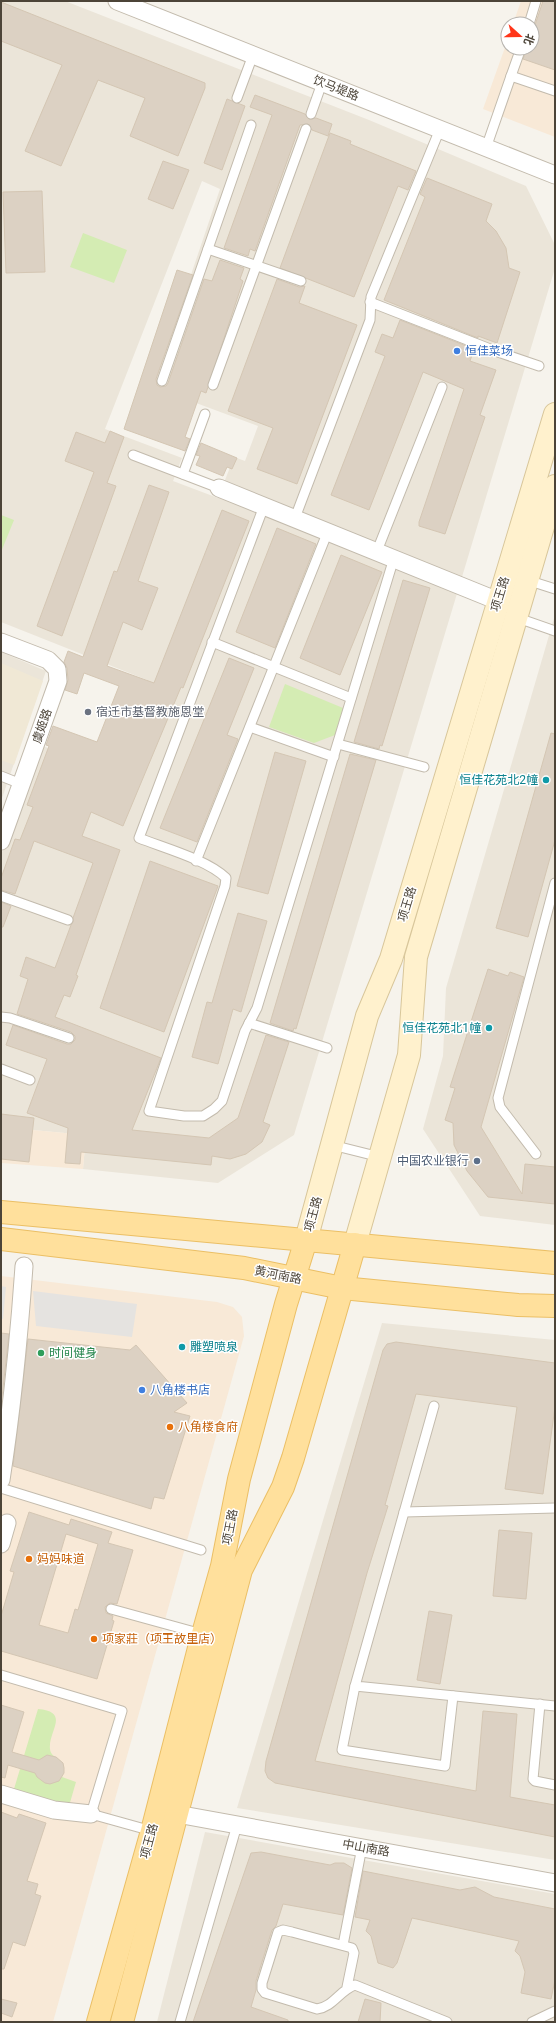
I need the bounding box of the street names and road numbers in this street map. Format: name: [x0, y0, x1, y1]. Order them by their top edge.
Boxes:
street label: 饮马堤路: [311, 73, 361, 103]
street label: 项王路: [488, 575, 512, 613]
street label: 虞姬路: [30, 707, 54, 745]
street label: 项王路: [395, 885, 419, 923]
street label: 项王路: [302, 1195, 324, 1233]
street label: 黄河南路: [253, 1264, 303, 1286]
street label: 项王路: [220, 1508, 240, 1546]
street label: 项王路: [138, 1822, 160, 1860]
street label: 中山南路: [341, 1837, 391, 1859]

